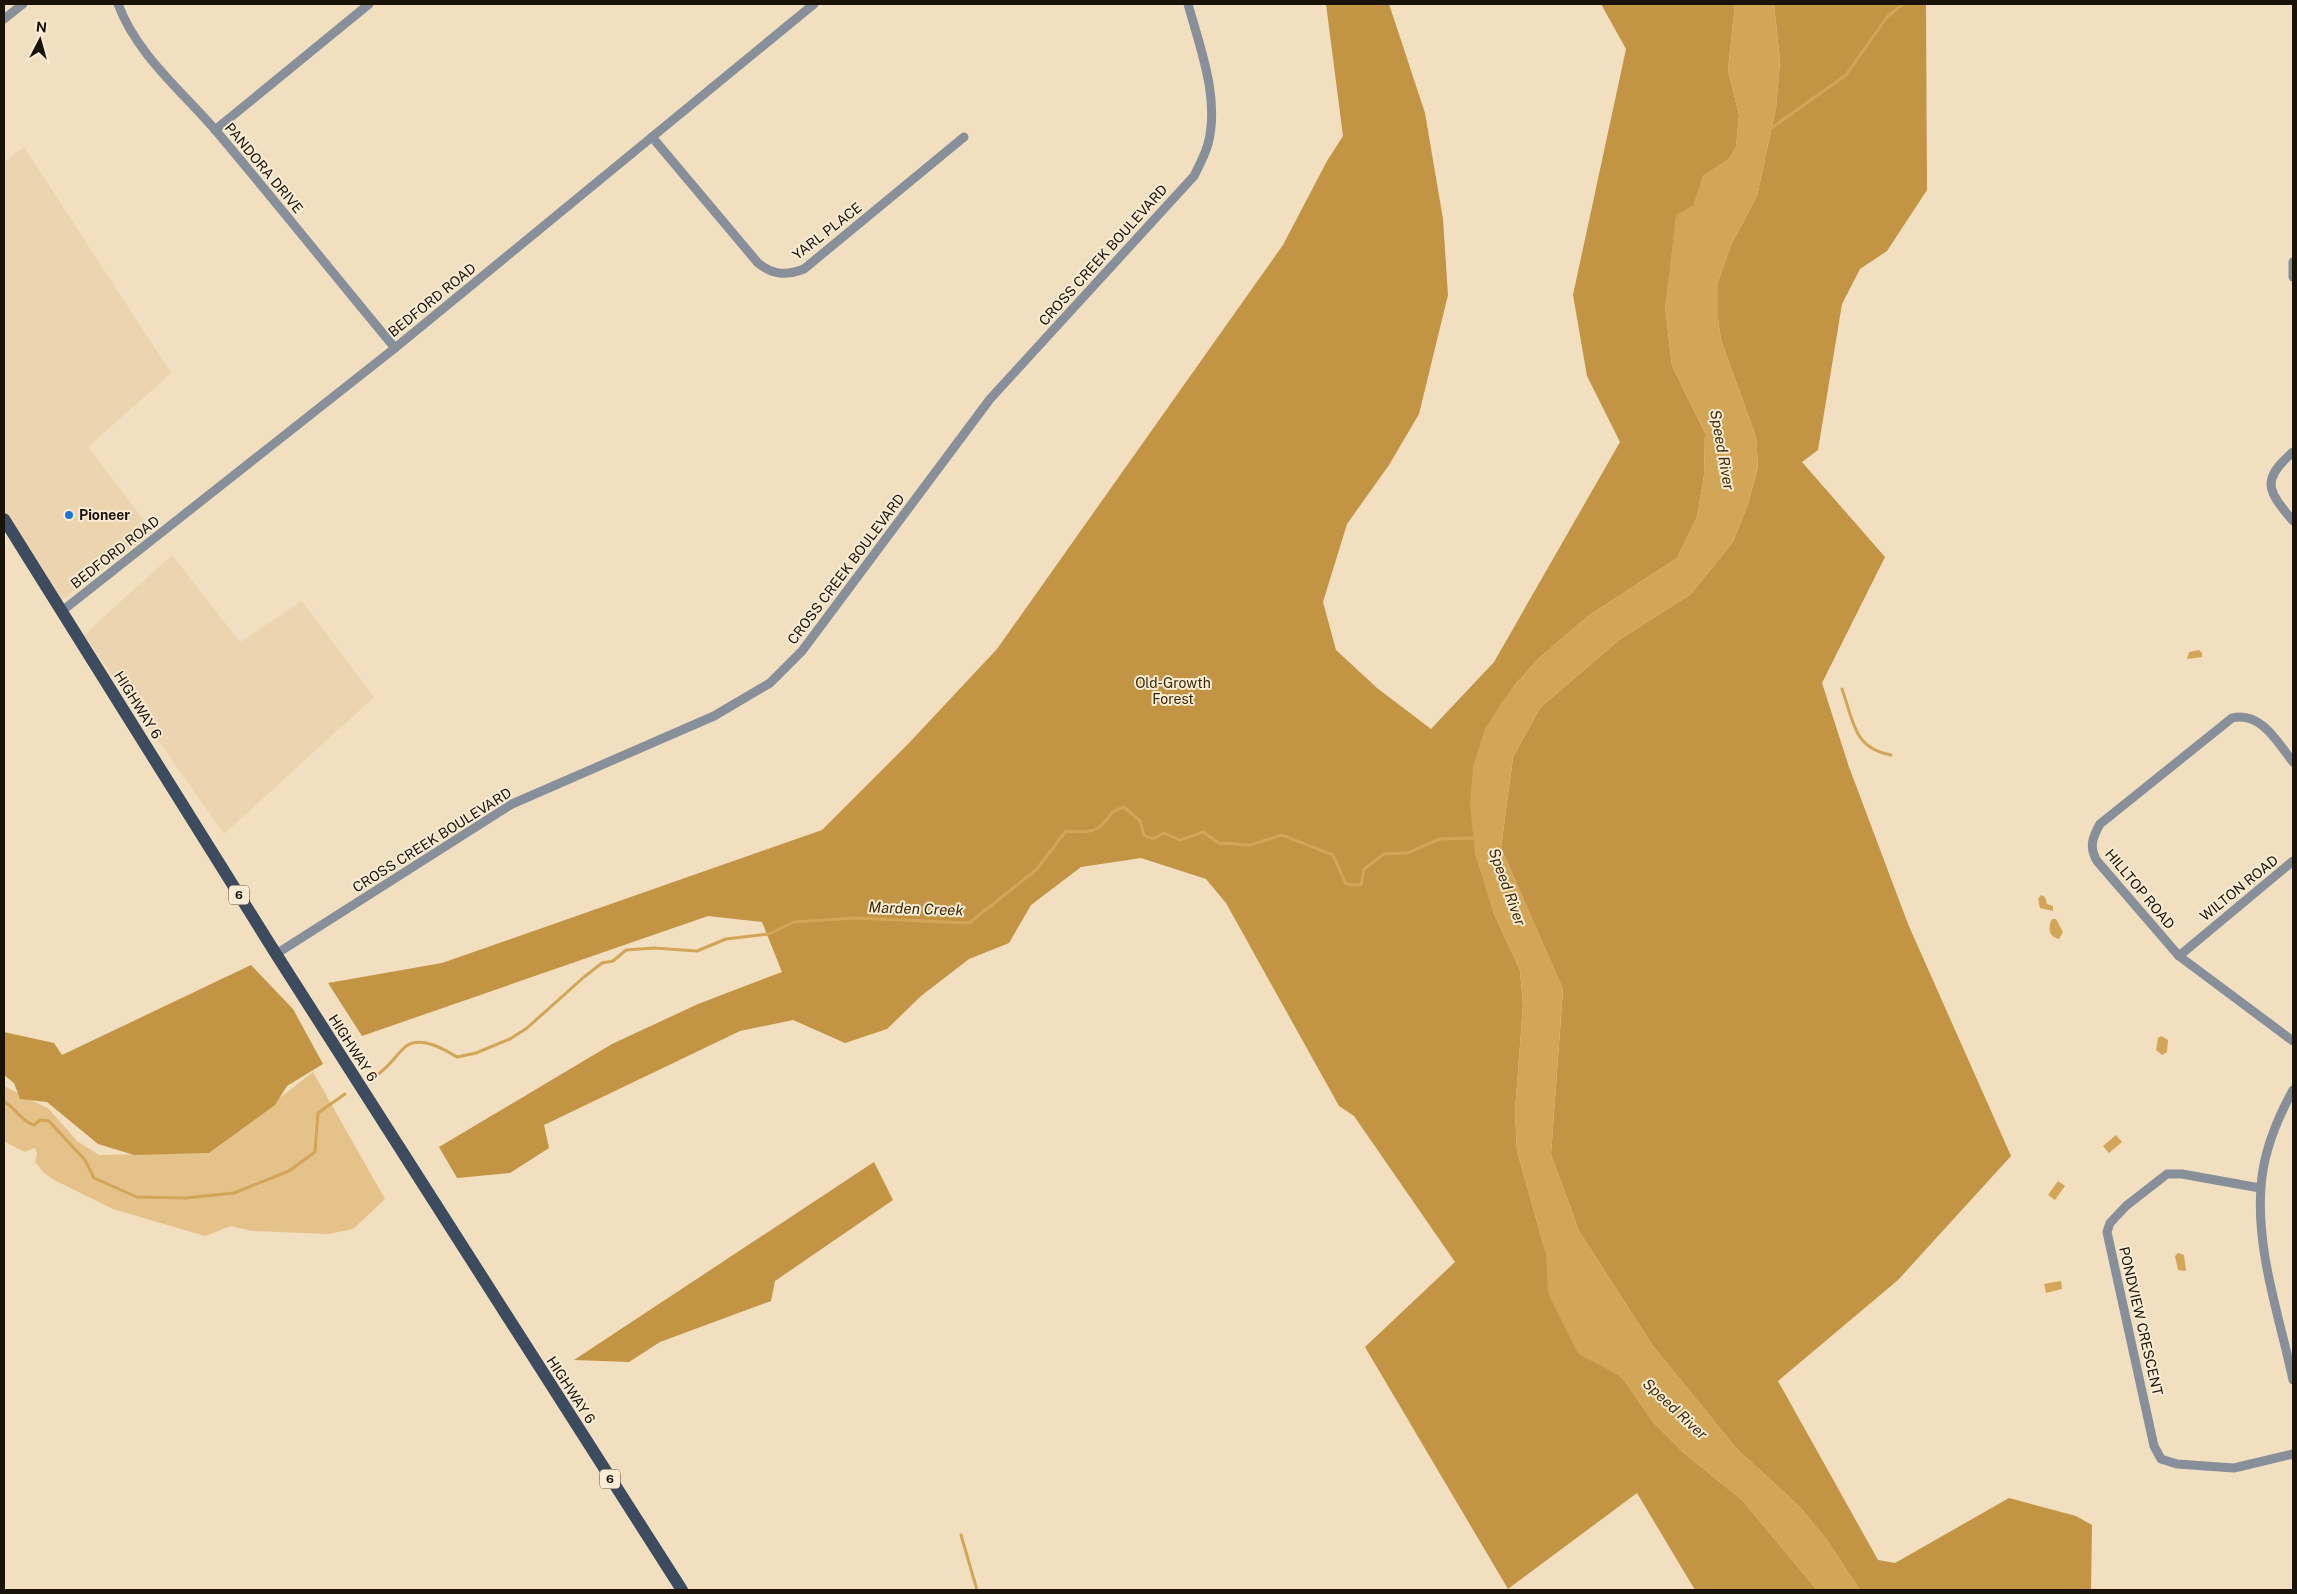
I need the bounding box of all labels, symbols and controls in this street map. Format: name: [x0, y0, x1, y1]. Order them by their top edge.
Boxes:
north arrow: [15, 15, 65, 65]
text: N: [35, 19, 48, 36]
street label: PANDORA DRIVE: [222, 120, 306, 216]
street label: CROSS CREEK BOULEVARD: [1035, 181, 1171, 329]
street label: YARL PLACE: [789, 199, 865, 263]
street label: BEDFORD ROAD: [385, 260, 479, 340]
water label: Speed River: [1707, 408, 1738, 492]
street label: CROSS CREEK BOULEVARD: [784, 491, 908, 647]
place label: Pioneer: [79, 507, 130, 523]
marker: Pioneer: [63, 509, 75, 521]
street label: BEDFORD ROAD: [68, 512, 162, 592]
street label: HIGHWAY 6: [111, 668, 165, 742]
park label: Old-Growth Forest: [1135, 675, 1211, 707]
street label: CROSS CREEK BOULEVARD: [350, 784, 514, 896]
water label: Speed River: [1486, 846, 1529, 928]
street label: HILLTOP ROAD: [2102, 846, 2178, 932]
street label: WILTON ROAD: [2197, 852, 2281, 924]
road number: 6: [229, 886, 249, 904]
water label: Marden Creek: [868, 898, 965, 919]
street label: HIGHWAY 6: [325, 1011, 381, 1085]
street label: PONDVIEW CRESCENT: [2116, 1245, 2166, 1397]
street label: HIGHWAY 6: [543, 1353, 599, 1427]
water label: Speed River: [1640, 1375, 1711, 1443]
road number: 6: [600, 1470, 620, 1488]

